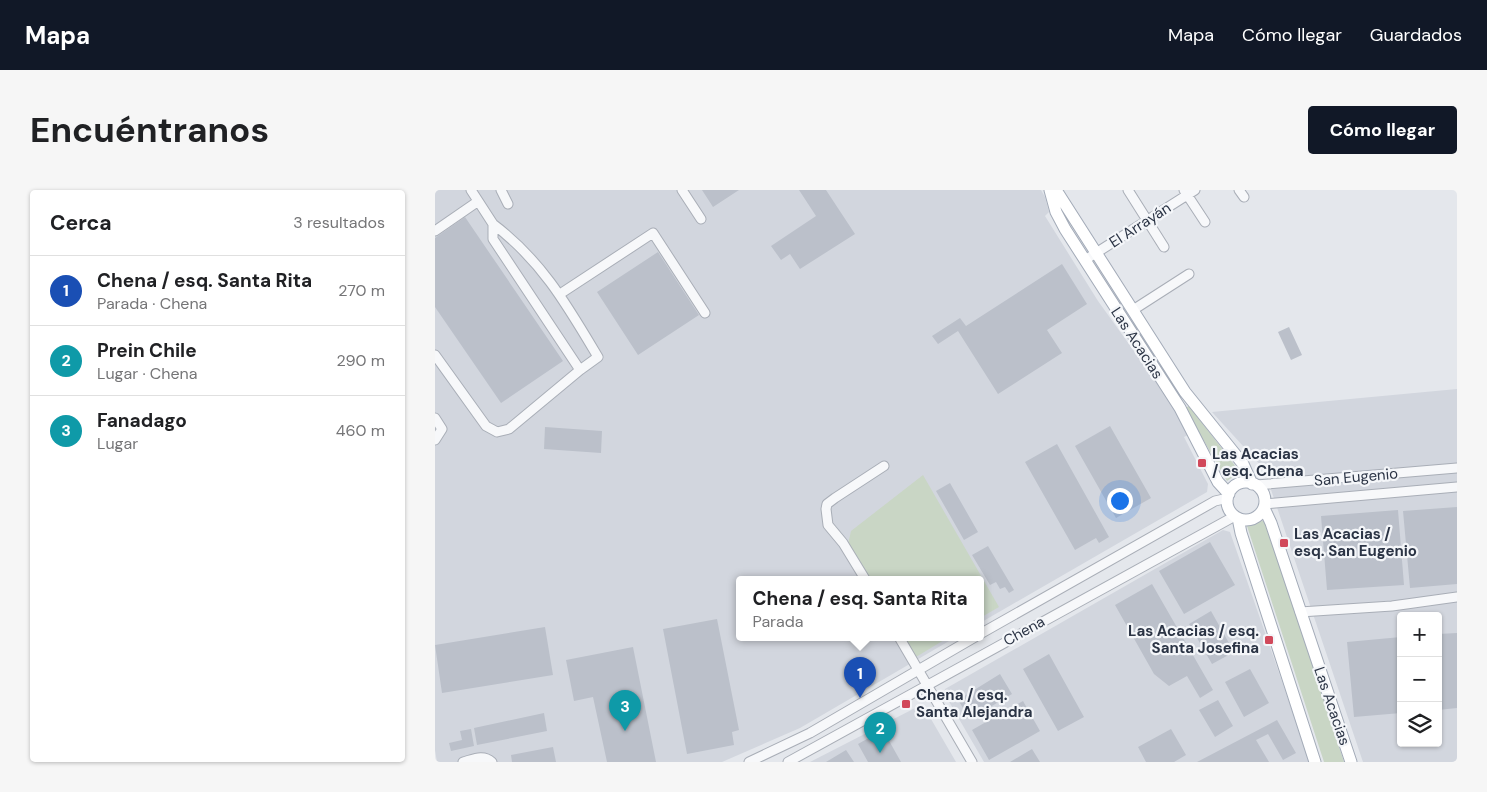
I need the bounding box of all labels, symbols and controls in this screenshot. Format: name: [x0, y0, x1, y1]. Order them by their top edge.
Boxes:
text: Mapa: [25, 20, 90, 51]
text: Mapa: [1168, 23, 1214, 47]
text: Cómo llegar: [1242, 23, 1342, 47]
text: Guardados: [1370, 23, 1462, 47]
button: Cómo llegar: [1308, 106, 1457, 154]
text: Encuéntranos: [30, 107, 269, 153]
street label: El Arrayán: [1105, 198, 1175, 252]
text: Cerca: [50, 209, 112, 237]
text: 3 resultados: [293, 212, 385, 233]
text: Chena / esq. Santa Rita: [97, 268, 312, 293]
text: 1: [63, 280, 69, 301]
text: 270 m: [338, 280, 385, 301]
text: Parada · Chena: [97, 293, 207, 314]
street label: Las Acacias: [1106, 303, 1168, 383]
text: Prein Chile: [97, 338, 197, 363]
text: 2: [61, 350, 71, 371]
text: 290 m: [336, 350, 385, 371]
text: Lugar · Chena: [97, 363, 197, 384]
text: Fanadago: [97, 408, 187, 433]
text: 3: [61, 420, 71, 441]
text: 460 m: [336, 420, 385, 441]
text: Lugar: [97, 433, 138, 454]
place label: Las Acacias / esq. Chena: [1212, 444, 1304, 481]
marker: Las Acacias / esq. Chena: [1196, 457, 1208, 469]
street label: San Eugenio: [1313, 463, 1399, 491]
your location: [1107, 488, 1133, 514]
place label: Las Acacias / esq. San Eugenio: [1294, 524, 1417, 561]
marker: Las Acacias / esq. San Eugenio: [1278, 537, 1290, 549]
popup: [736, 576, 984, 641]
text: Chena / esq. Santa Rita: [752, 586, 968, 611]
text: Parada: [752, 611, 803, 632]
street label: Chena: [1000, 611, 1048, 651]
map controls: [1397, 612, 1442, 747]
button: +: [1397, 612, 1442, 657]
place label: Las Acacias / esq. Santa Josefina: [1128, 621, 1259, 658]
marker: Las Acacias / esq. Santa Josefina: [1263, 634, 1275, 646]
pin: 1: [844, 657, 876, 698]
button: −: [1397, 657, 1442, 702]
street label: Las Acacias: [1309, 664, 1355, 748]
place label: Chena / esq. Santa Alejandra: [916, 685, 1033, 722]
pin: 3: [609, 690, 641, 731]
marker: Chena / esq. Santa Alejandra: [900, 698, 912, 710]
button: layers: [1397, 702, 1442, 747]
pin: 2: [864, 712, 896, 753]

